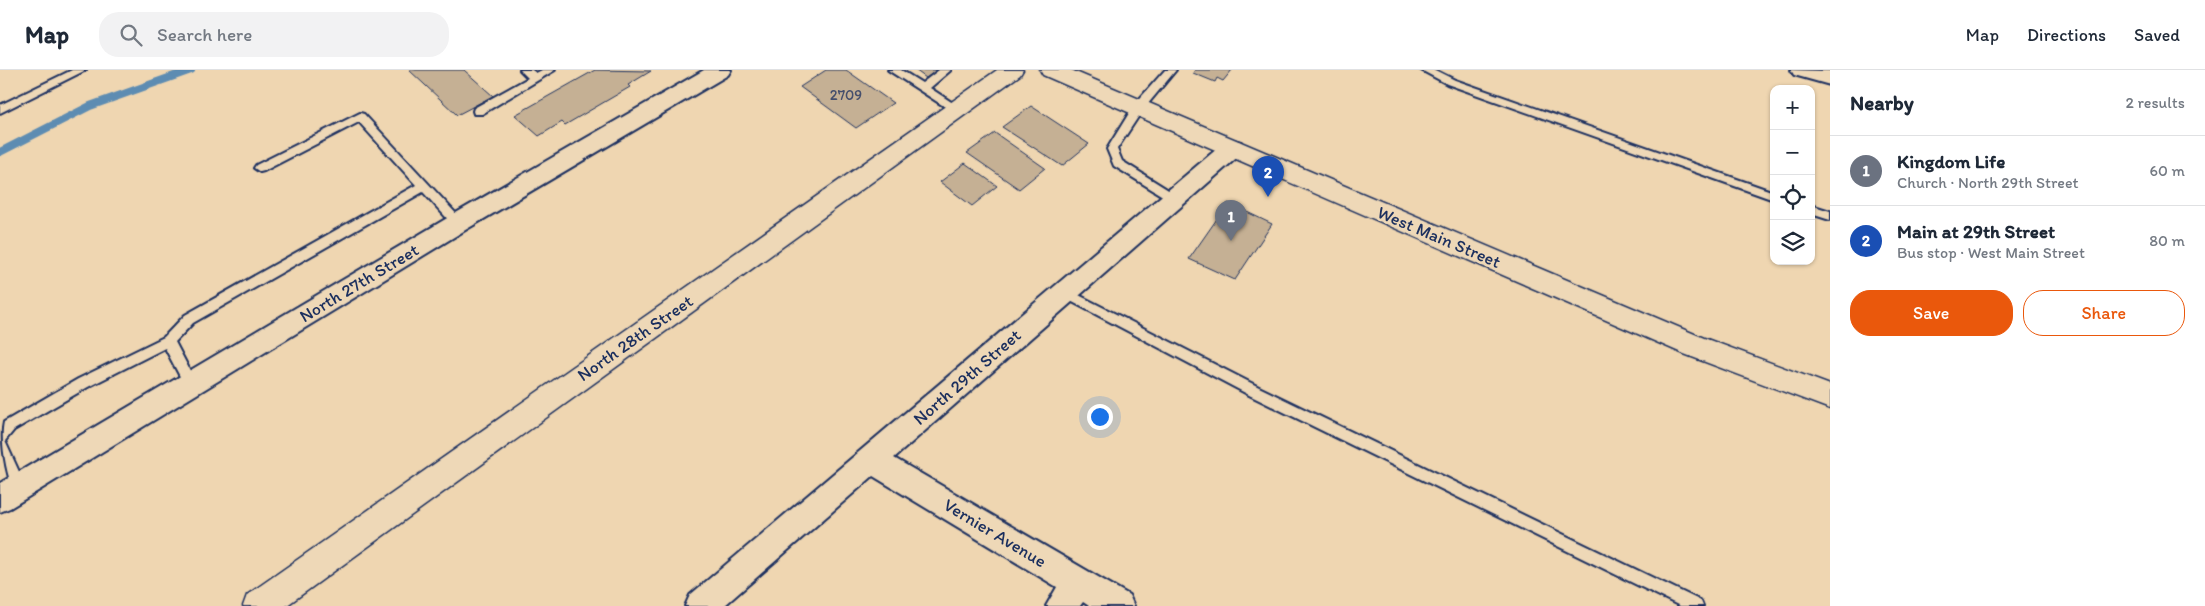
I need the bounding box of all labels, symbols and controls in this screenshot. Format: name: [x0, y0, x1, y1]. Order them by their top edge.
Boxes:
search box: [99, 12, 449, 57]
text: Map: [25, 20, 69, 49]
icon: search: [117, 21, 145, 49]
text: Search here: [157, 23, 252, 46]
text: Map: [1966, 24, 1999, 46]
text: Directions: [2027, 24, 2106, 46]
text: Saved: [2134, 24, 2180, 46]
map controls: [1770, 85, 1815, 265]
button: +: [1770, 85, 1815, 130]
house number: 2709: [830, 86, 862, 104]
text: Nearby: [1850, 90, 1914, 115]
text: 2 results: [2125, 93, 2185, 112]
button: −: [1770, 130, 1815, 175]
text: Kingdom Life: [1897, 150, 2005, 173]
pin: 2: [1252, 156, 1284, 197]
text: 1: [1862, 161, 1870, 180]
text: 60 m: [2150, 161, 2185, 180]
text: Church · North 29th Street: [1897, 173, 2079, 192]
button: locate: [1770, 175, 1815, 220]
pin: 1: [1215, 200, 1247, 241]
street label: West Main Street: [1374, 201, 1504, 273]
button: layers: [1770, 220, 1815, 265]
text: Main at 29th Street: [1897, 220, 2055, 243]
text: 2: [1862, 231, 1870, 250]
text: 80 m: [2149, 231, 2185, 250]
street label: North 27th Street: [295, 239, 423, 327]
text: Bus stop · West Main Street: [1897, 243, 2085, 262]
street label: North 28th Street: [573, 290, 697, 386]
button: Save: [1850, 290, 2013, 336]
button: Share: [2023, 290, 2185, 336]
street label: North 29th Street: [909, 324, 1026, 430]
your location: [1087, 404, 1113, 430]
street label: Vernier Avenue: [940, 494, 1050, 572]

